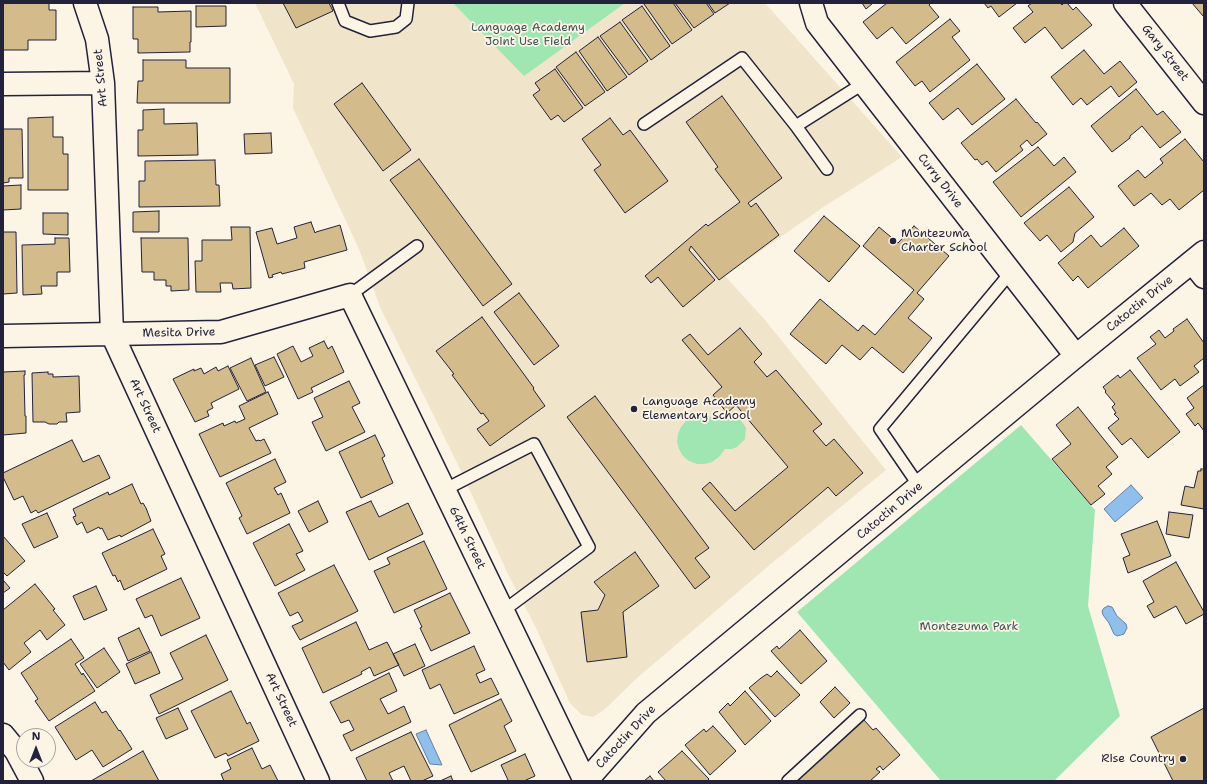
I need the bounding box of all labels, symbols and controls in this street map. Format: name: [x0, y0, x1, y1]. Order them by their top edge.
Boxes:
park label: Language Academy Joint Use Field: [471, 21, 585, 49]
street label: Gary Street: [1138, 22, 1192, 84]
street label: Art Street: [91, 48, 111, 108]
street label: Curry Drive: [914, 151, 966, 211]
place label: Montezuma Charter School: [901, 227, 987, 255]
marker: Montezuma Charter School: [888, 236, 898, 246]
street label: Catoctin Drive: [1104, 273, 1176, 335]
street label: Mesita Drive: [142, 325, 216, 341]
street label: Art Street: [126, 376, 164, 436]
place label: Language Academy Elementary School: [642, 395, 756, 423]
marker: Language Academy Elementary School: [629, 404, 639, 414]
street label: Catoctin Drive: [854, 479, 926, 543]
street label: 64th Street: [446, 504, 488, 572]
park label: Montezuma Park: [920, 620, 1018, 634]
street label: Art Street: [262, 670, 300, 730]
street label: Catoctin Drive: [593, 702, 659, 772]
north arrow: [16, 728, 56, 768]
text: N: [32, 729, 40, 744]
place label: Rise Country: [1101, 752, 1175, 766]
marker: Rise Country: [1178, 754, 1188, 764]

